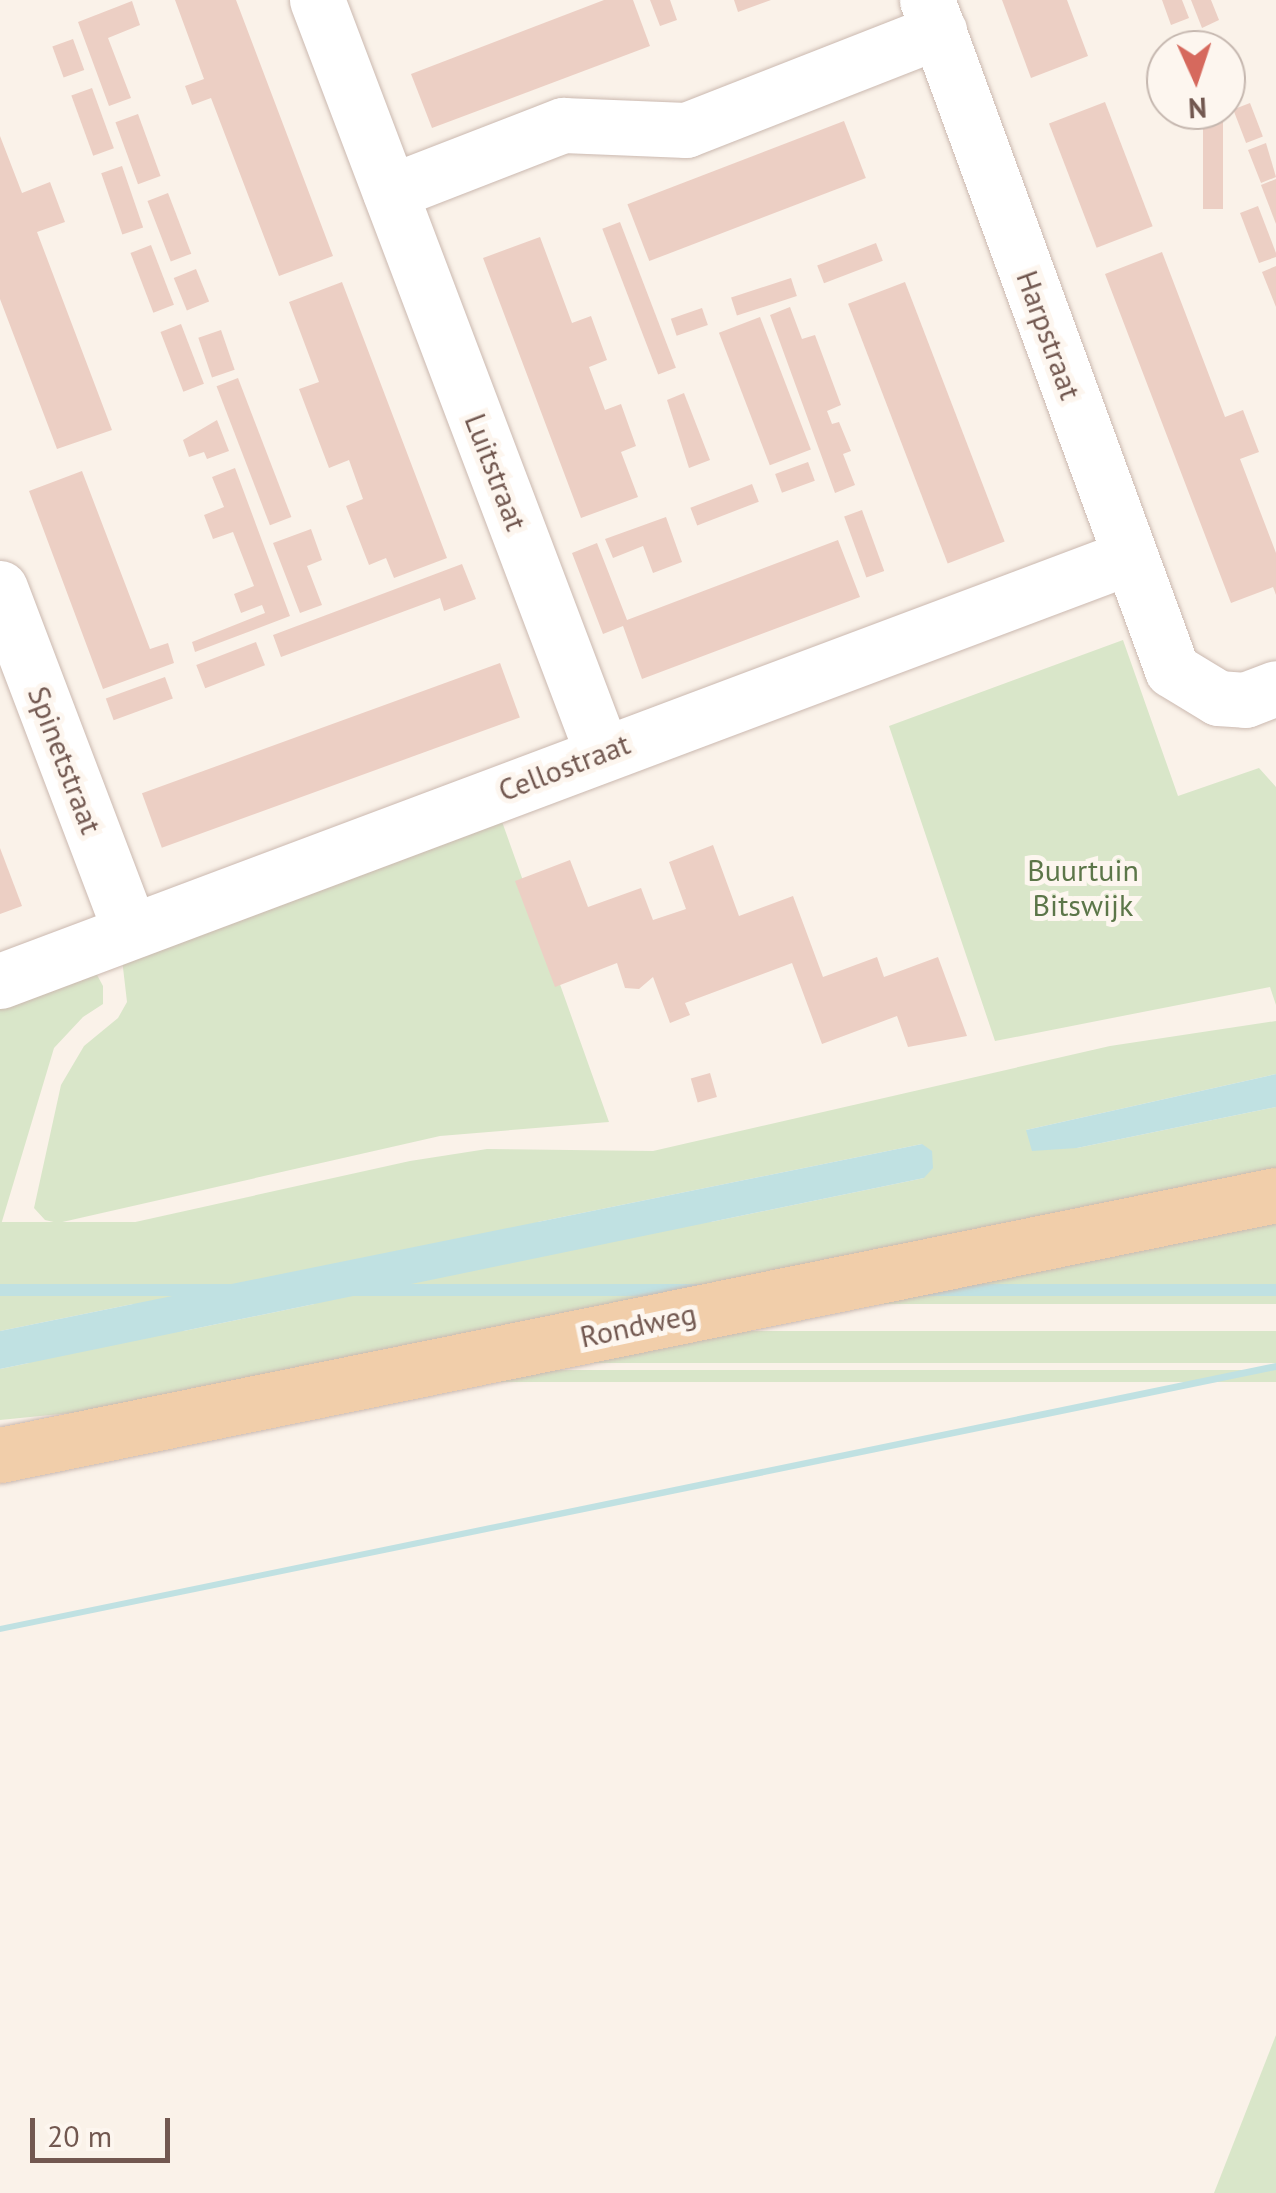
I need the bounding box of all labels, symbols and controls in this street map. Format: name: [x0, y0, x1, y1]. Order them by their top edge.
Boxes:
north arrow: [1146, 30, 1246, 130]
text: N: [1187, 90, 1208, 127]
street label: Harpstraat: [1009, 266, 1089, 404]
street label: Luitstraat: [457, 408, 535, 536]
street label: Spinetstraat: [20, 681, 110, 839]
street label: Cellostraat: [493, 725, 635, 809]
park label: Buurtuin Bitswijk: [1027, 852, 1139, 922]
street label: Rondweg: [577, 1295, 699, 1355]
scale bar: [35, 2098, 175, 2160]
text: 20 m: [47, 2116, 112, 2155]

